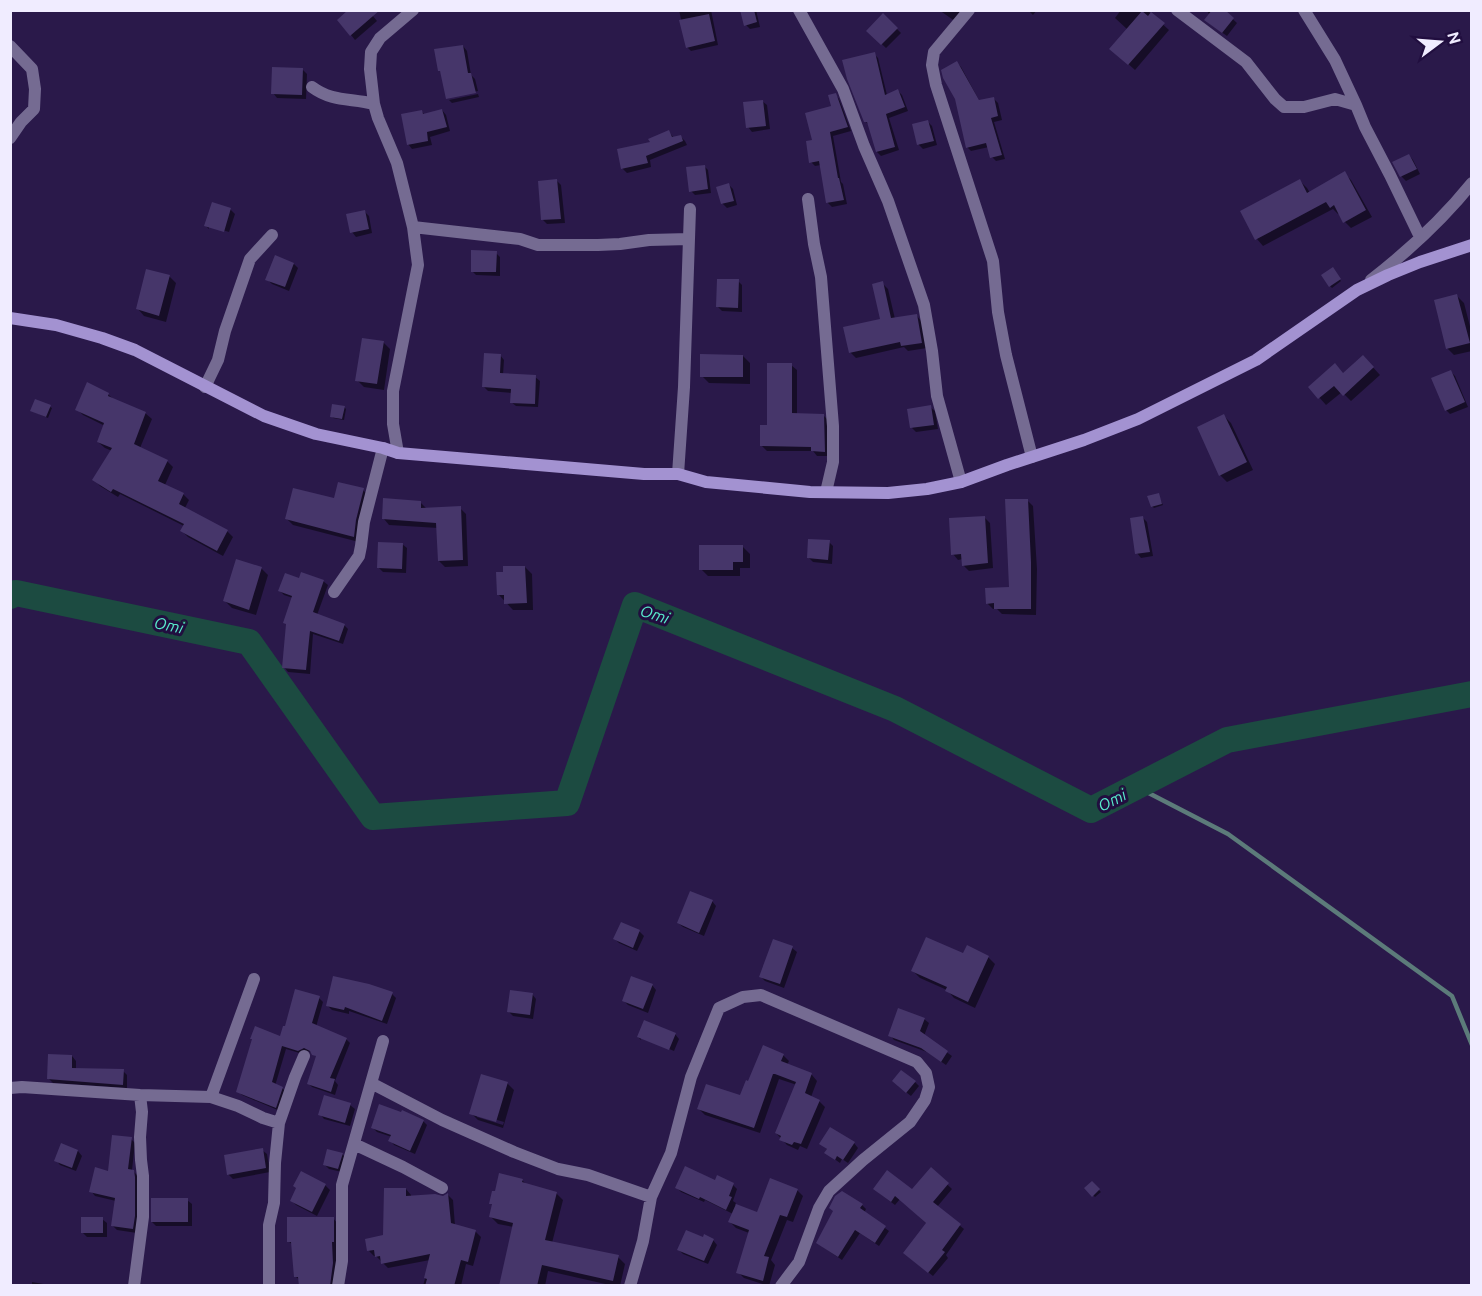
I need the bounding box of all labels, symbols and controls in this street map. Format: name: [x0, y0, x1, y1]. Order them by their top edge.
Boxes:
north arrow: [1410, 12, 1470, 72]
text: N: [1444, 30, 1465, 46]
water label: Omi: [638, 601, 673, 627]
water label: Omi: [153, 613, 186, 637]
water label: Omi: [1095, 785, 1130, 815]

